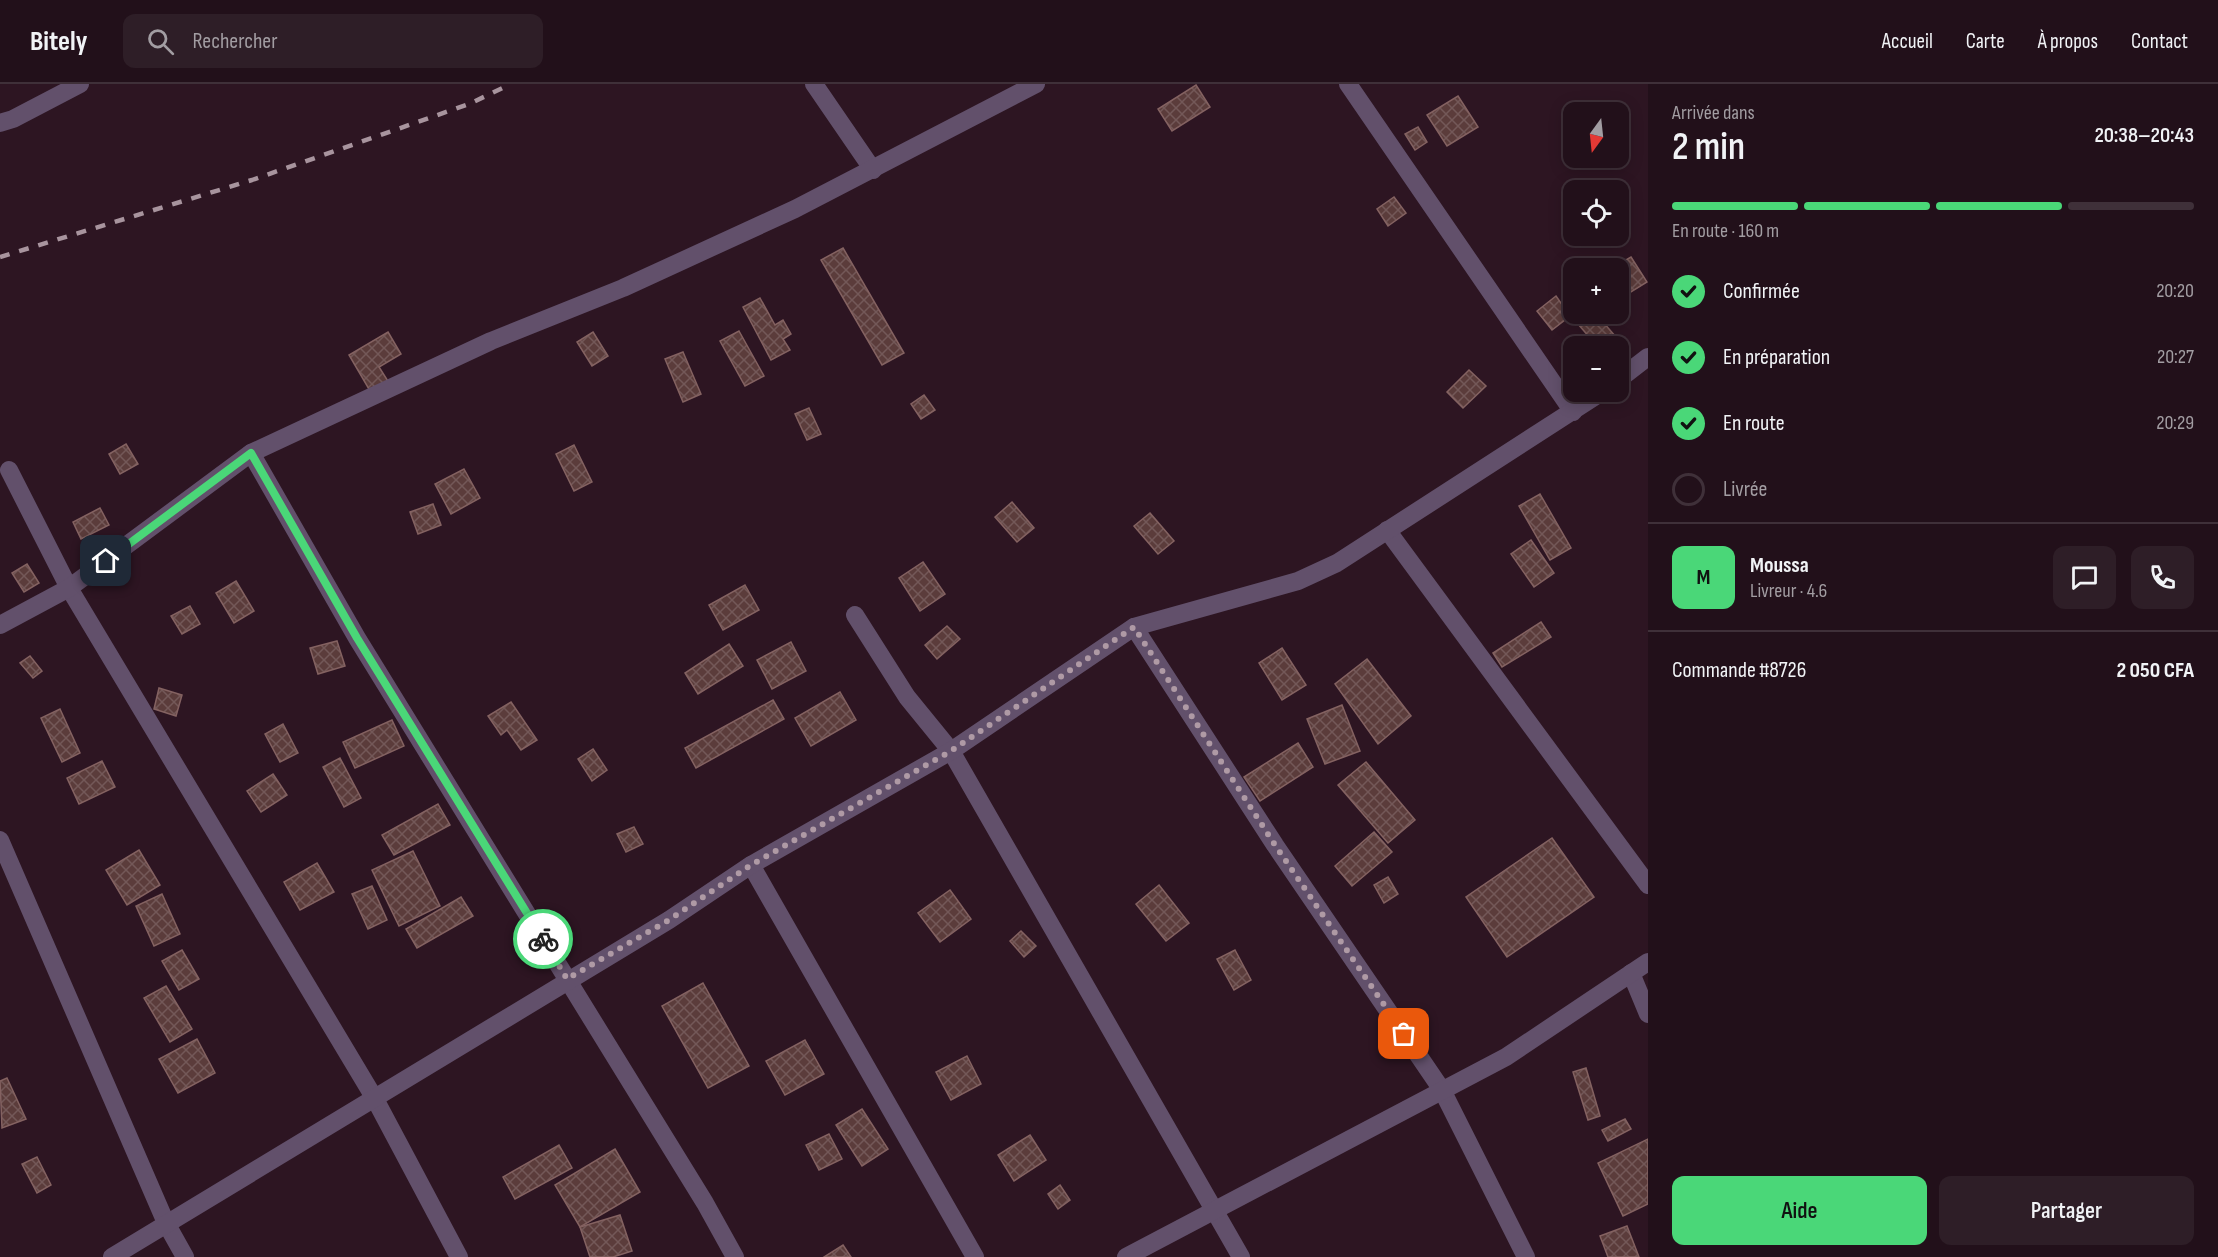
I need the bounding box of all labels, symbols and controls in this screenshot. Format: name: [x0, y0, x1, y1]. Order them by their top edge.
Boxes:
search box: [123, 14, 543, 68]
text: Bitely: [30, 25, 87, 58]
icon: search: [144, 25, 177, 58]
text: Rechercher: [192, 28, 278, 55]
text: Accueil: [1882, 29, 1933, 54]
text: Carte: [1966, 29, 2005, 54]
text: À propos: [2038, 29, 2098, 54]
text: Contact: [2131, 29, 2188, 54]
text: Arrivée dans: [1672, 101, 1755, 125]
north arrow: [1563, 102, 1629, 168]
map controls: [1563, 102, 1629, 402]
text: 20:38–20:43: [2094, 122, 2194, 149]
text: 2 min: [1672, 124, 1745, 171]
button: locate: [1563, 180, 1629, 246]
text: En route · 160 m: [1672, 219, 1779, 243]
button: +: [1563, 258, 1629, 324]
icon: check: [1672, 275, 1705, 308]
text: Confirmée: [1723, 278, 1800, 305]
text: 20:20: [2156, 279, 2194, 303]
button: −: [1563, 336, 1629, 402]
icon: check: [1672, 341, 1705, 374]
text: En préparation: [1723, 344, 1830, 371]
text: 20:27: [2157, 345, 2194, 369]
icon: check: [1672, 407, 1705, 440]
text: En route: [1723, 410, 1785, 437]
text: 20:29: [2156, 411, 2194, 435]
text: Livrée: [1723, 476, 1767, 503]
pin: [80, 535, 131, 586]
icon: home: [89, 544, 122, 577]
button: chat: [2053, 546, 2116, 609]
button: phone: [2131, 546, 2194, 609]
text: Moussa: [1750, 552, 1809, 579]
text: M: [1697, 564, 1710, 591]
text: Livreur · 4.6: [1750, 579, 1827, 603]
text: Commande #8726: [1672, 657, 1806, 684]
text: 2 050 CFA: [2117, 657, 2194, 684]
courier: [513, 909, 573, 969]
icon: bike: [527, 923, 560, 956]
pin: [1378, 1008, 1429, 1059]
icon: bag: [1387, 1017, 1420, 1050]
button: Aide: [1672, 1176, 1927, 1245]
button: Partager: [1939, 1176, 2194, 1245]

